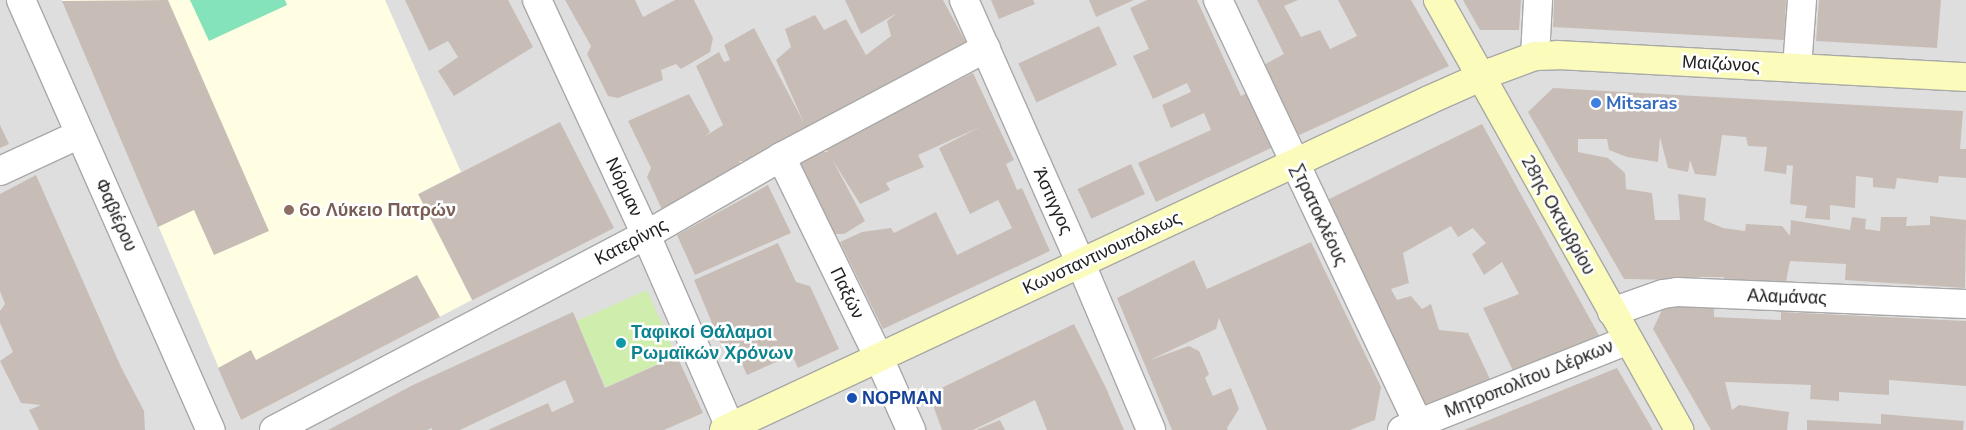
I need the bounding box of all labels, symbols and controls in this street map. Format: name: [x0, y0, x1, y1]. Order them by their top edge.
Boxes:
street label: Μαιζώνος: [1682, 51, 1760, 77]
place label: Mitsaras: [1606, 92, 1677, 114]
marker: Mitsaras: [1590, 97, 1602, 109]
street label: 28ης Οκτωβρίου: [1516, 151, 1600, 279]
street label: Νόρμαν: [601, 154, 647, 220]
street label: Στρατοκλέους: [1286, 161, 1352, 269]
street label: Άστιγγος: [1029, 164, 1077, 238]
street label: Φαβιέρου: [90, 175, 142, 255]
place label: 6ο Λύκειο Πατρών: [299, 199, 456, 221]
marker: 6ο Λύκειο Πατρών: [283, 204, 295, 216]
street label: Κωνσταντινουπόλεως: [1019, 207, 1185, 299]
street label: Κατερίνης: [591, 214, 671, 270]
street label: Παξών: [825, 264, 869, 322]
street label: Αλαμάνας: [1747, 285, 1827, 309]
place label: Ταφικοί Θάλαμοι Ρωμαϊκών Χρόνων: [631, 322, 794, 364]
street label: Μητροπολίτου Δέρκων: [1441, 335, 1617, 423]
marker: Ταφικοί Θάλαμοι Ρωμαϊκών Χρόνων: [615, 337, 627, 349]
place label: ΝΟΡΜΑΝ: [862, 387, 942, 409]
marker: ΝΟΡΜΑΝ: [846, 392, 858, 404]

